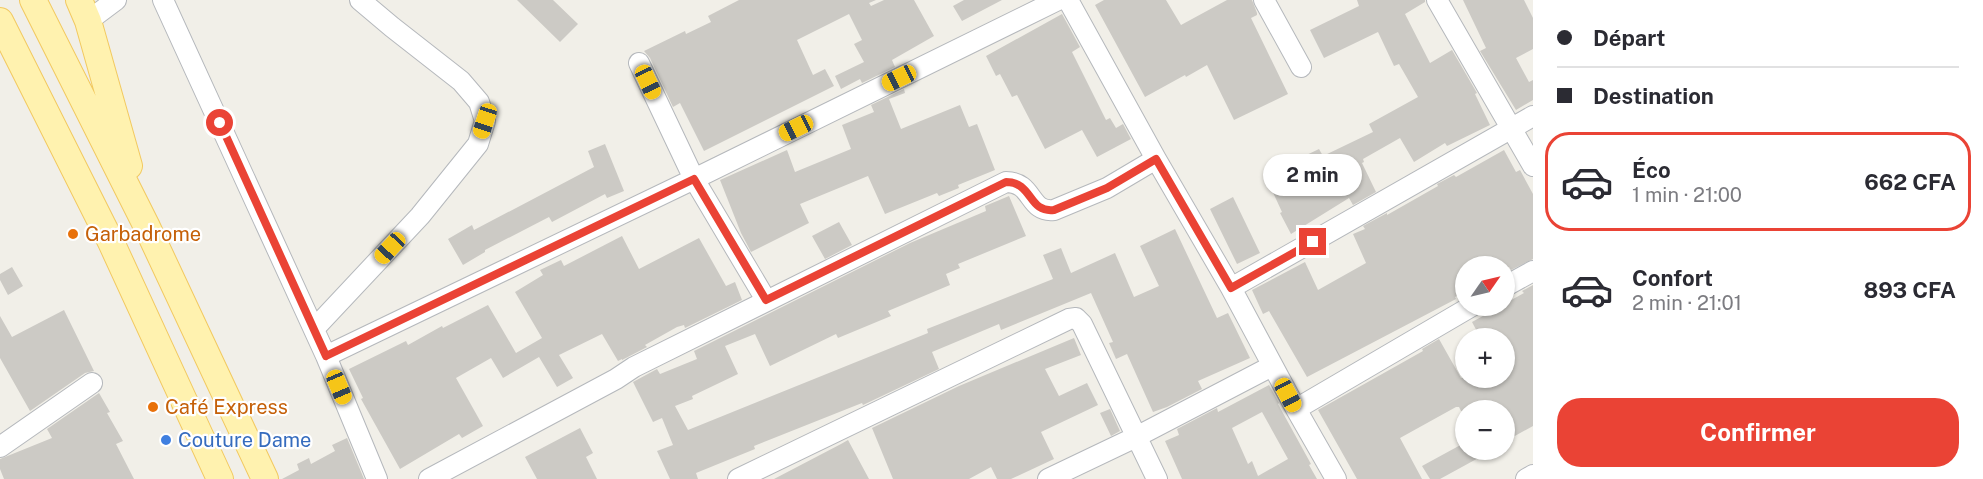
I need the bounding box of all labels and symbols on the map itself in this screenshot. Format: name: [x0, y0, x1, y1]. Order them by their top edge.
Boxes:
car: [632, 62, 664, 102]
car: [879, 62, 919, 94]
car: [471, 101, 499, 141]
route start: [206, 109, 233, 136]
car: [776, 112, 816, 144]
callout: 2 min: [1264, 155, 1362, 197]
place label: Garbadrome: [85, 222, 201, 246]
marker: Garbadrome: [66, 227, 80, 241]
route end: [1299, 228, 1326, 255]
car: [371, 229, 409, 267]
north arrow: [1455, 256, 1515, 316]
car: [324, 367, 354, 407]
car: [1272, 375, 1304, 415]
place label: Café Express: [165, 395, 288, 419]
marker: Café Express: [146, 400, 160, 414]
place label: Couture Dame: [178, 428, 311, 452]
marker: Couture Dame: [159, 433, 173, 447]

